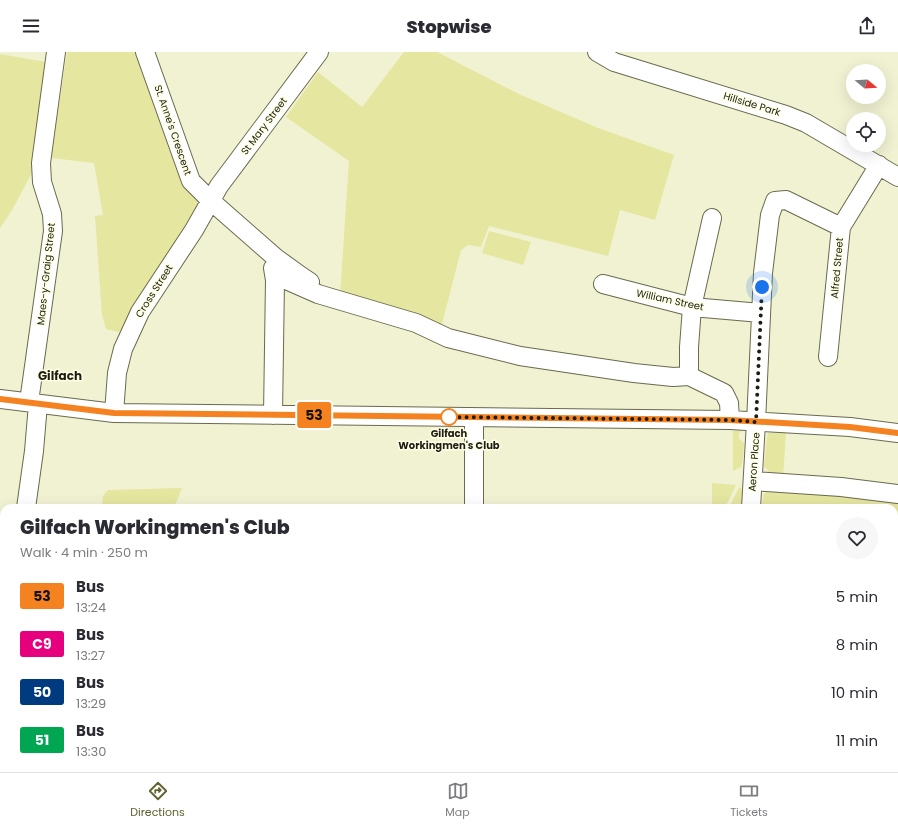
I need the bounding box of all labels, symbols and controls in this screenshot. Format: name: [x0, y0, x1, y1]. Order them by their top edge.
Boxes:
text: Stopwise: [406, 14, 492, 39]
icon: menu: [20, 15, 42, 37]
icon: share: [856, 15, 878, 37]
north arrow: [846, 64, 886, 104]
map controls: [846, 64, 886, 152]
street label: St. Anne's Crescent: [150, 83, 196, 178]
street label: Hillside Park: [722, 88, 783, 120]
street label: St Mary Street: [237, 94, 291, 158]
button: locate: [846, 112, 886, 152]
street label: Maes-y-Graig Street: [33, 222, 59, 326]
street label: Alfred Street: [827, 237, 847, 299]
street label: Cross Street: [132, 261, 177, 321]
your location: [752, 277, 772, 297]
street label: William Street: [635, 286, 705, 315]
district label: Gilfach: [38, 367, 82, 384]
line badge: 53: [296, 402, 332, 428]
text: 53: [305, 405, 323, 425]
marker: Gilfach Workingmen's Club: [440, 408, 458, 426]
place label: Gilfach Workingmen's Club: [398, 426, 500, 453]
street label: Aeron Place: [744, 432, 764, 492]
text: Gilfach Workingmen's Club: [20, 514, 290, 541]
button: heart: [836, 517, 878, 559]
text: Walk · 4 min · 250 m: [20, 543, 148, 562]
text: Bus: [76, 576, 104, 597]
text: 53: [33, 586, 51, 606]
text: 5 min: [836, 586, 878, 607]
text: 13:24: [76, 598, 106, 617]
text: Bus: [76, 624, 104, 645]
text: C9: [32, 634, 52, 654]
text: 8 min: [836, 634, 878, 655]
text: 13:27: [76, 646, 105, 665]
text: Bus: [76, 672, 104, 693]
text: 50: [33, 682, 51, 702]
text: 10 min: [831, 682, 878, 703]
text: 13:29: [76, 694, 106, 713]
text: Bus: [76, 720, 104, 741]
text: 51: [35, 730, 49, 750]
text: 11 min: [836, 730, 878, 751]
text: 13:30: [76, 742, 106, 761]
tab: Directions: [130, 780, 185, 821]
tab: Map: [445, 780, 470, 821]
tab: Tickets: [730, 780, 768, 821]

